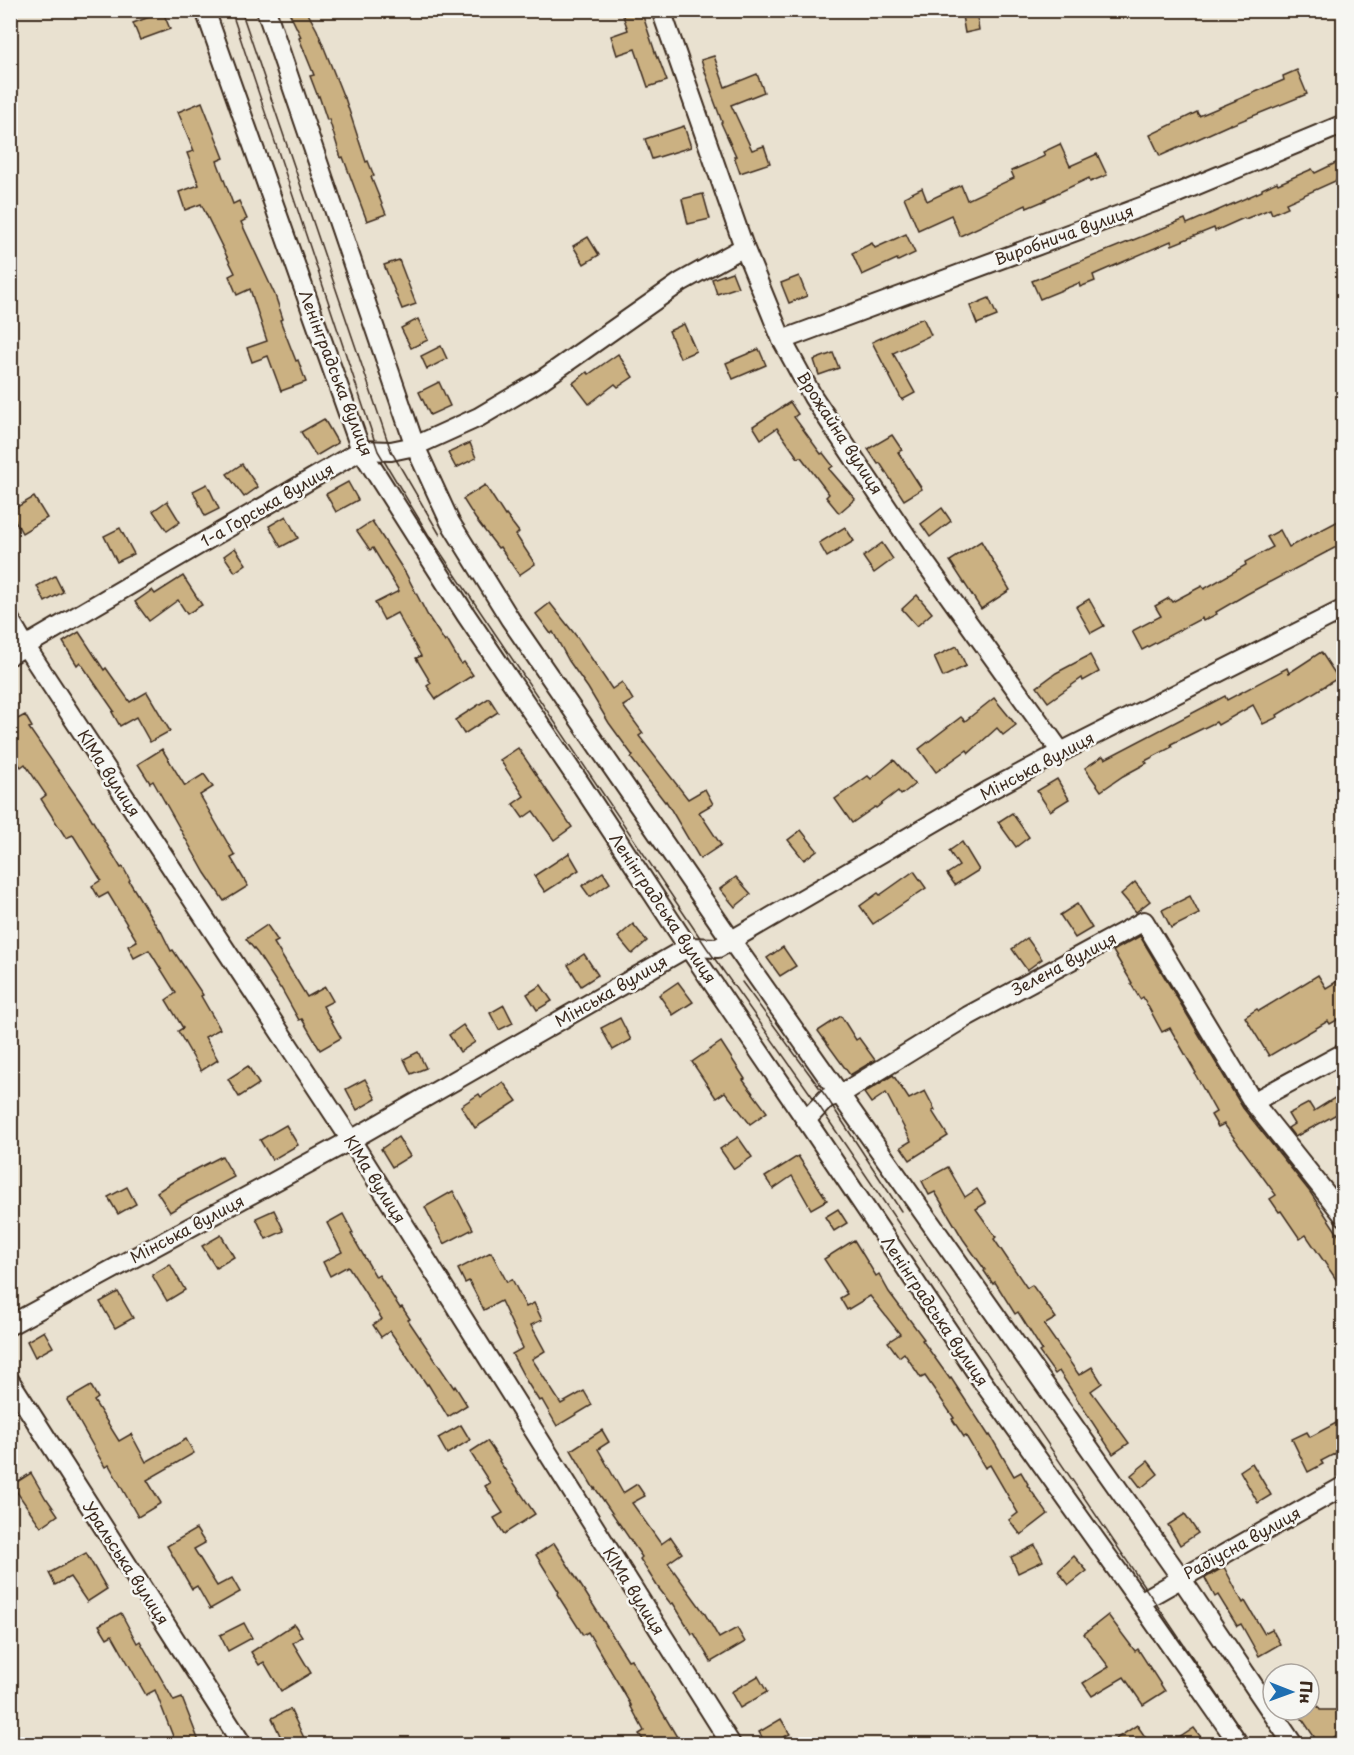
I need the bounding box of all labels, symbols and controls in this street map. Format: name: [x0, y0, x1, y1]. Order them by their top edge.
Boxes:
street label: Виробнича вулиця: [991, 198, 1137, 270]
street label: Ленінградська вулиця: [294, 286, 380, 459]
street label: Врожайна вулиця: [792, 366, 890, 499]
street label: 1-а Горська вулиця: [195, 456, 338, 552]
street label: КІМа вулиця: [72, 724, 147, 821]
street label: Мінська вулиця: [975, 725, 1098, 805]
street label: Ленінградська вулиця: [604, 828, 723, 987]
street label: Зелена вулиця: [1007, 925, 1120, 1001]
street label: Мінська вулиця: [550, 948, 671, 1032]
street label: КІМа вулиця: [339, 1130, 413, 1227]
street label: Мінська вулиця: [125, 1188, 248, 1268]
street label: Ленінградська вулиця: [876, 1231, 995, 1390]
street label: Уральська вулиця: [78, 1496, 176, 1629]
street label: Радіусна вулиця: [1179, 1500, 1304, 1584]
street label: КІМа вулиця: [598, 1542, 672, 1639]
north arrow: [1261, 1662, 1321, 1722]
text: Пн: [1295, 1680, 1319, 1704]

